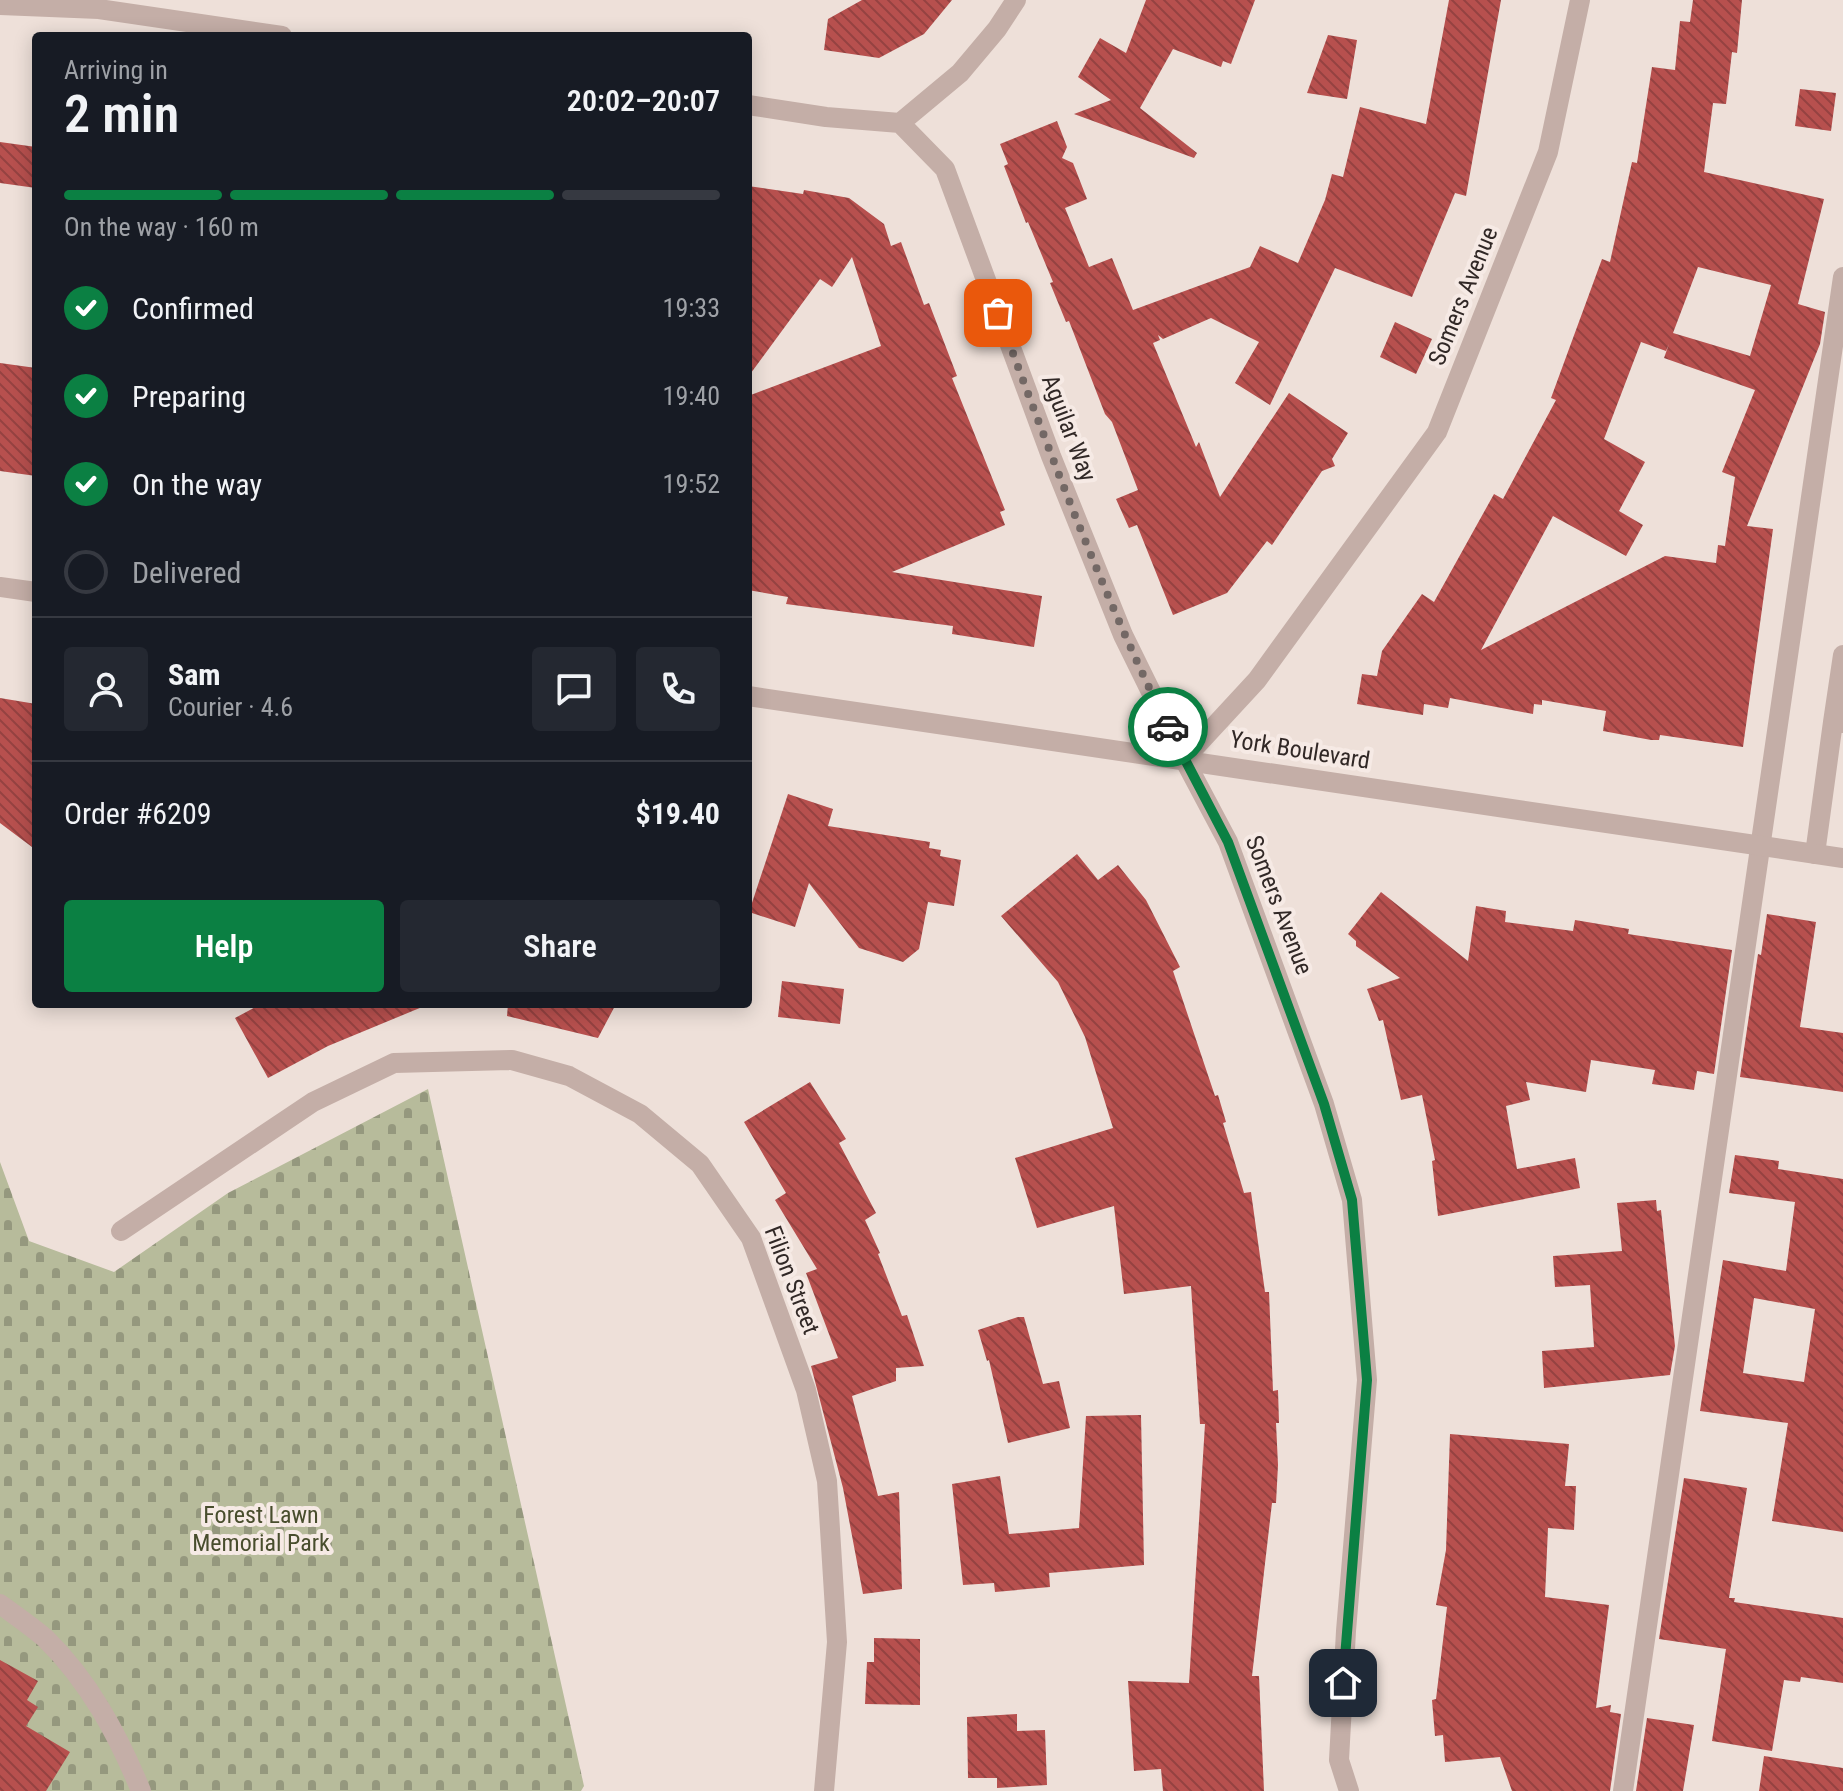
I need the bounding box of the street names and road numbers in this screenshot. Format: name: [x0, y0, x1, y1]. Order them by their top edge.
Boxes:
street label: Somers Avenue: [1423, 223, 1503, 369]
street label: Aguilar Way: [1036, 371, 1102, 485]
street label: York Boulevard: [1228, 725, 1372, 775]
street label: Somers Avenue: [1240, 832, 1318, 978]
street label: Filion Street: [759, 1222, 825, 1338]

